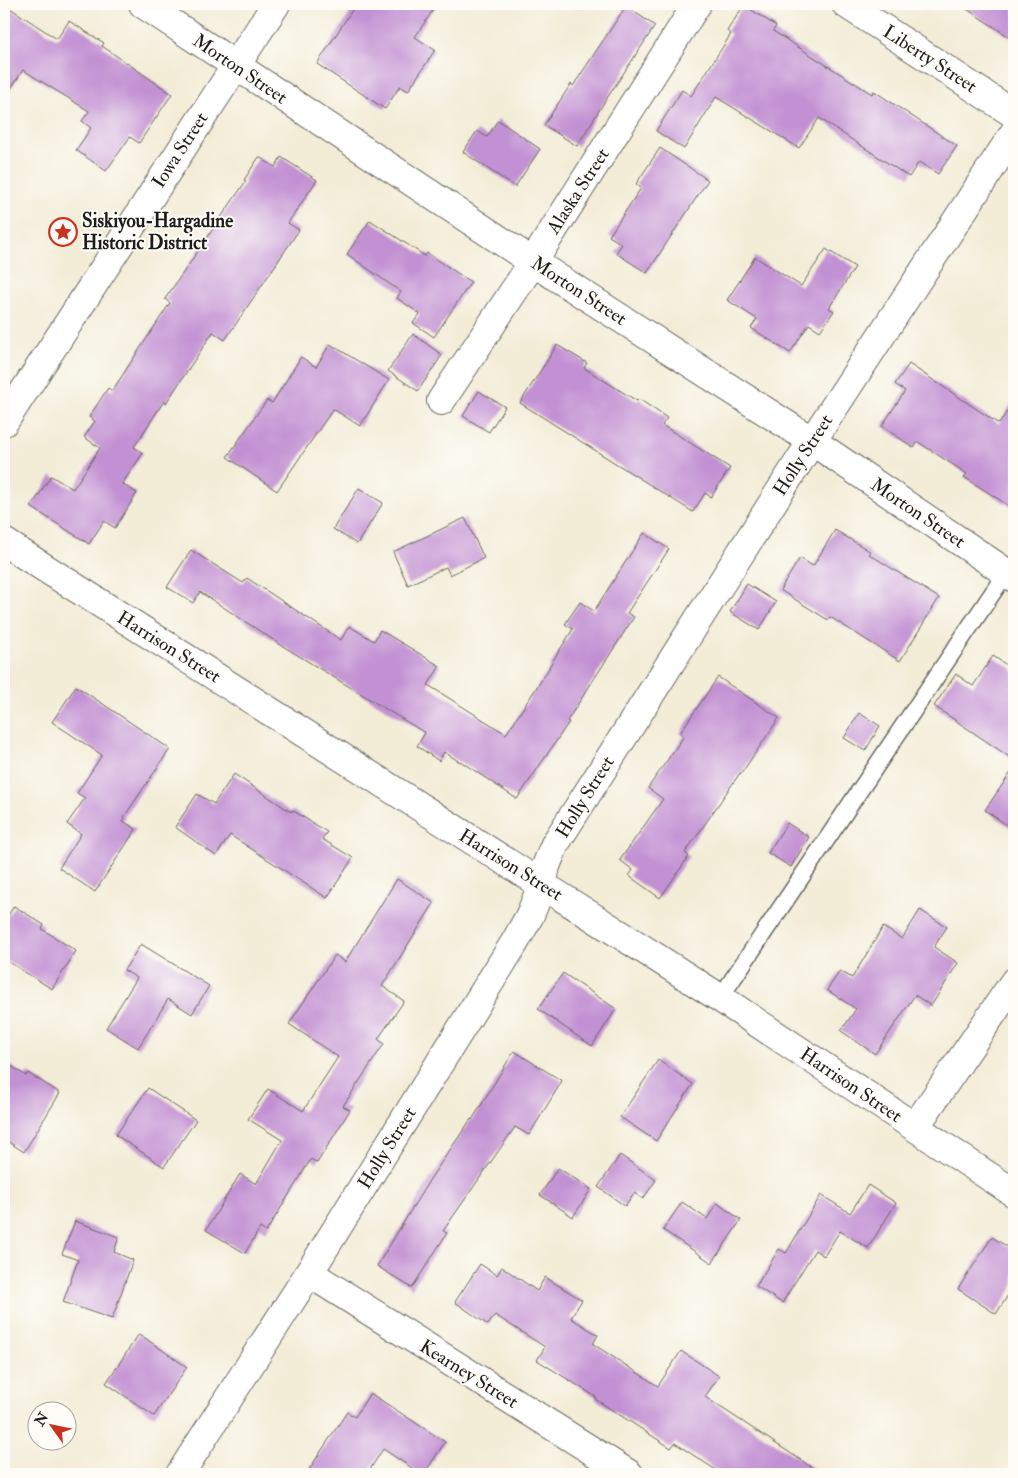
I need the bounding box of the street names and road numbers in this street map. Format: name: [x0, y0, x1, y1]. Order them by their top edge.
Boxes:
street label: Liberty Street: [878, 20, 982, 98]
street label: Morton Street: [188, 29, 292, 109]
street label: Iowa Street: [147, 108, 213, 192]
street label: Alaska Street: [541, 143, 615, 239]
street label: Morton Street: [527, 251, 631, 331]
street label: Holly Street: [768, 410, 838, 500]
street label: Morton Street: [866, 473, 970, 553]
street label: Harrison Street: [113, 606, 225, 688]
street label: Holly Street: [550, 752, 620, 842]
street label: Harrison Street: [455, 824, 567, 906]
street label: Harrison Street: [795, 1042, 907, 1128]
street label: Holly Street: [352, 1103, 422, 1193]
street label: Kearney Street: [415, 1334, 523, 1414]

